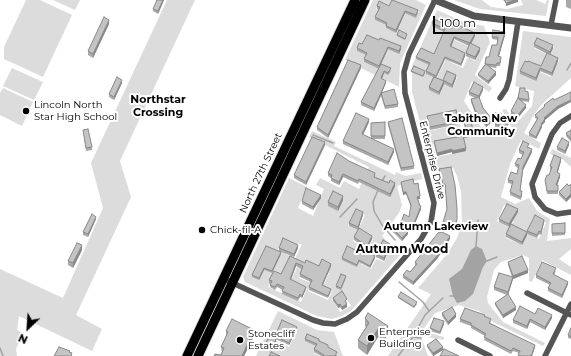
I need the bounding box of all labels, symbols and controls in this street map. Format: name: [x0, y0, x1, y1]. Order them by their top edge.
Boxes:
scale bar: [435, 8, 507, 34]
text: 100 m: [440, 15, 476, 30]
district label: Northstar Crossing: [130, 93, 186, 119]
place label: Lincoln North Star High School: [34, 99, 117, 122]
marker: Lincoln North Star High School: [21, 106, 31, 116]
district label: Tabitha New Community: [445, 112, 517, 138]
street label: Enterprise Drive: [416, 120, 448, 200]
street label: North 27th Street: [237, 131, 285, 215]
district label: Autumn Lakeview: [384, 220, 488, 234]
place label: Chick-fil-A: [210, 224, 261, 236]
marker: Chick-fil-A: [197, 225, 207, 235]
district label: Autumn Wood: [356, 242, 448, 256]
north arrow: [8, 308, 48, 348]
place label: Enterprise Building: [379, 326, 431, 350]
place label: Stonecliff Estates: [248, 328, 295, 352]
text: N: [16, 331, 30, 347]
marker: Enterprise Building: [366, 333, 376, 343]
marker: Stonecliff Estates: [235, 335, 245, 345]

